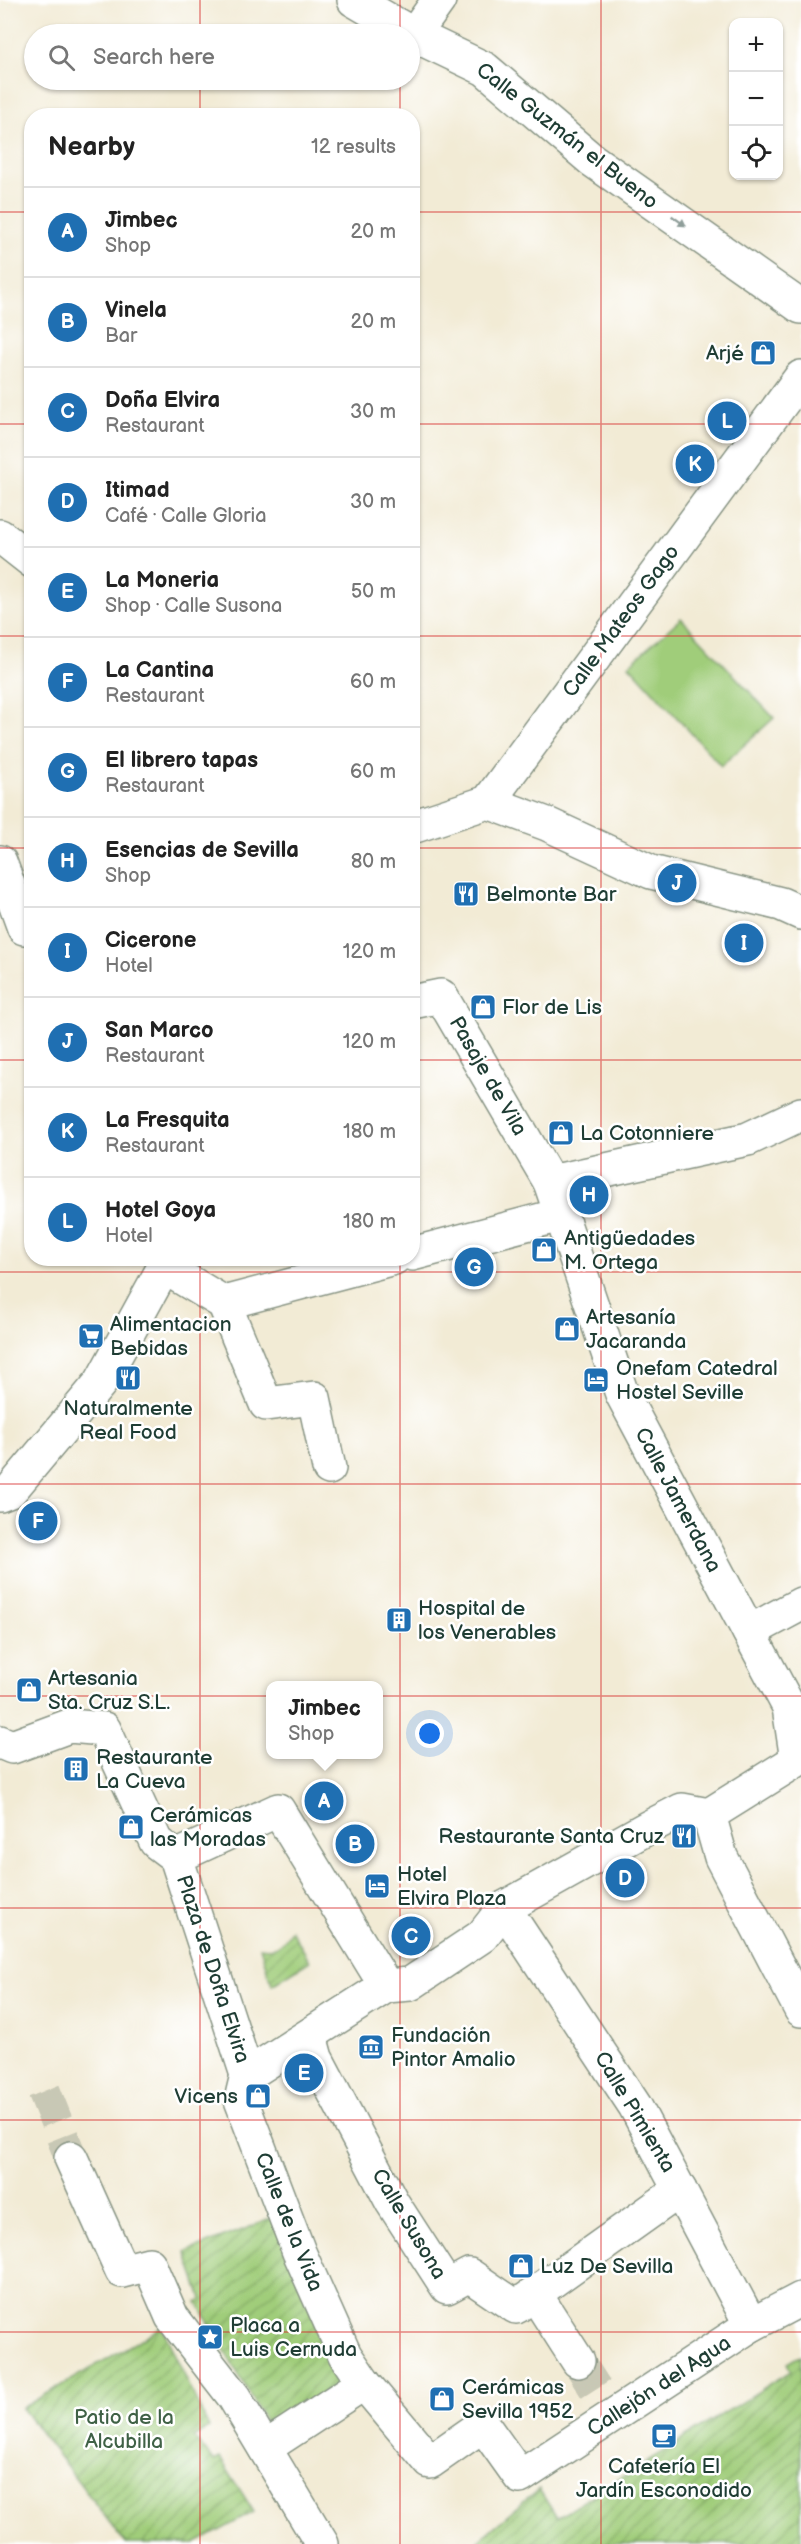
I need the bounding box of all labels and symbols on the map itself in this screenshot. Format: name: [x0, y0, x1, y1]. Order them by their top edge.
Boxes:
street label: Calle Guzmán el Bueno: [471, 57, 663, 215]
one-way arrow: [670, 215, 686, 227]
shop icon: Arjé: [748, 338, 778, 368]
place label: Arjé: [706, 341, 744, 366]
pin: L: [708, 398, 746, 444]
pin: K: [676, 442, 714, 486]
street label: Calle Mateos Gago: [557, 540, 685, 702]
pin: J: [658, 860, 696, 906]
restaurant icon: Belmonte Bar: [451, 879, 481, 909]
place label: Belmonte Bar: [486, 882, 617, 907]
pin: I: [724, 920, 764, 966]
shop icon: Flor de Lis: [468, 992, 498, 1022]
place label: Flor de Lis: [502, 995, 602, 1020]
street label: Pasaje de Vila: [444, 1012, 532, 1140]
shop icon: La Cotonniere: [546, 1118, 576, 1148]
place label: La Cotonniere: [580, 1121, 714, 1146]
pin: H: [570, 1172, 608, 1218]
place label: Antigüedades M. Ortega: [564, 1226, 695, 1275]
shop icon: Antigüedades M. Ortega: [529, 1235, 559, 1265]
pin: G: [454, 1244, 494, 1290]
place label: Artesanía Jacaranda: [586, 1305, 686, 1354]
place label: Alimentacion Bebidas: [110, 1312, 232, 1361]
shop icon: Artesanía Jacaranda: [552, 1314, 582, 1344]
supermarket icon: Alimentacion Bebidas: [76, 1321, 106, 1351]
place label: Onefam Catedral Hostel Seville: [616, 1356, 778, 1405]
restaurant icon: Naturalmente Real Food: [113, 1363, 143, 1393]
hotel icon: Onefam Catedral Hostel Seville: [581, 1365, 611, 1395]
place label: Naturalmente Real Food: [63, 1396, 193, 1445]
street label: Calle Jamerdana: [629, 1423, 727, 1577]
pin: F: [18, 1498, 57, 1544]
place label: Hospital de los Venerables: [418, 1596, 556, 1645]
building icon: Hospital de los Venerables: [384, 1605, 414, 1635]
place label: Artesania Sta. Cruz S.L.: [48, 1666, 170, 1715]
shop icon: Artesania Sta. Cruz S.L.: [14, 1675, 44, 1705]
your location: [415, 1719, 444, 1748]
place label: Restaurante La Cueva: [96, 1745, 212, 1794]
building icon: Restaurante La Cueva: [61, 1754, 91, 1784]
pin: A: [304, 1778, 344, 1824]
place label: Cerámicas las Moradas: [150, 1803, 266, 1852]
shop icon: Cerámicas las Moradas: [116, 1812, 146, 1842]
restaurant icon: Restaurante Santa Cruz: [669, 1821, 699, 1851]
pin: B: [336, 1822, 374, 1866]
place label: Restaurante Santa Cruz: [438, 1824, 665, 1849]
pin: D: [606, 1856, 644, 1900]
place label: Hotel Elvira Plaza: [397, 1862, 507, 1911]
hotel icon: Hotel Elvira Plaza: [362, 1871, 392, 1901]
street label: Plaza de Doña Elvira: [171, 1872, 255, 2066]
pin: C: [392, 1914, 430, 1958]
place label: Fundación Pintor Amalio: [391, 2023, 516, 2072]
museum icon: Fundación Pintor Amalio: [356, 2032, 386, 2062]
street label: Calle Pimienta: [589, 2047, 681, 2177]
pin: E: [284, 2050, 324, 2096]
shop icon: Vicens: [243, 2081, 273, 2111]
place label: Vicens: [174, 2084, 238, 2109]
street label: Calle de la Vida: [250, 2149, 328, 2295]
street label: Calle Susona: [366, 2164, 452, 2284]
shop icon: Luz De Sevilla: [506, 2251, 536, 2281]
place label: Luz De Sevilla: [540, 2254, 673, 2279]
place label: Placa a Luis Cernuda: [230, 2313, 357, 2362]
place icon: Placa a Luis Cernuda: [195, 2322, 225, 2352]
street label: Callejón del Agua: [583, 2330, 735, 2442]
place label: Cerámicas Sevilla 1952: [462, 2375, 574, 2424]
shop icon: Cerámicas Sevilla 1952: [427, 2384, 457, 2414]
park label: Patio de la Alcubilla: [74, 2405, 174, 2454]
cafe icon: Cafetería El Jardín Esconodido: [649, 2421, 679, 2451]
place label: Cafetería El Jardín Esconodido: [576, 2454, 752, 2503]

